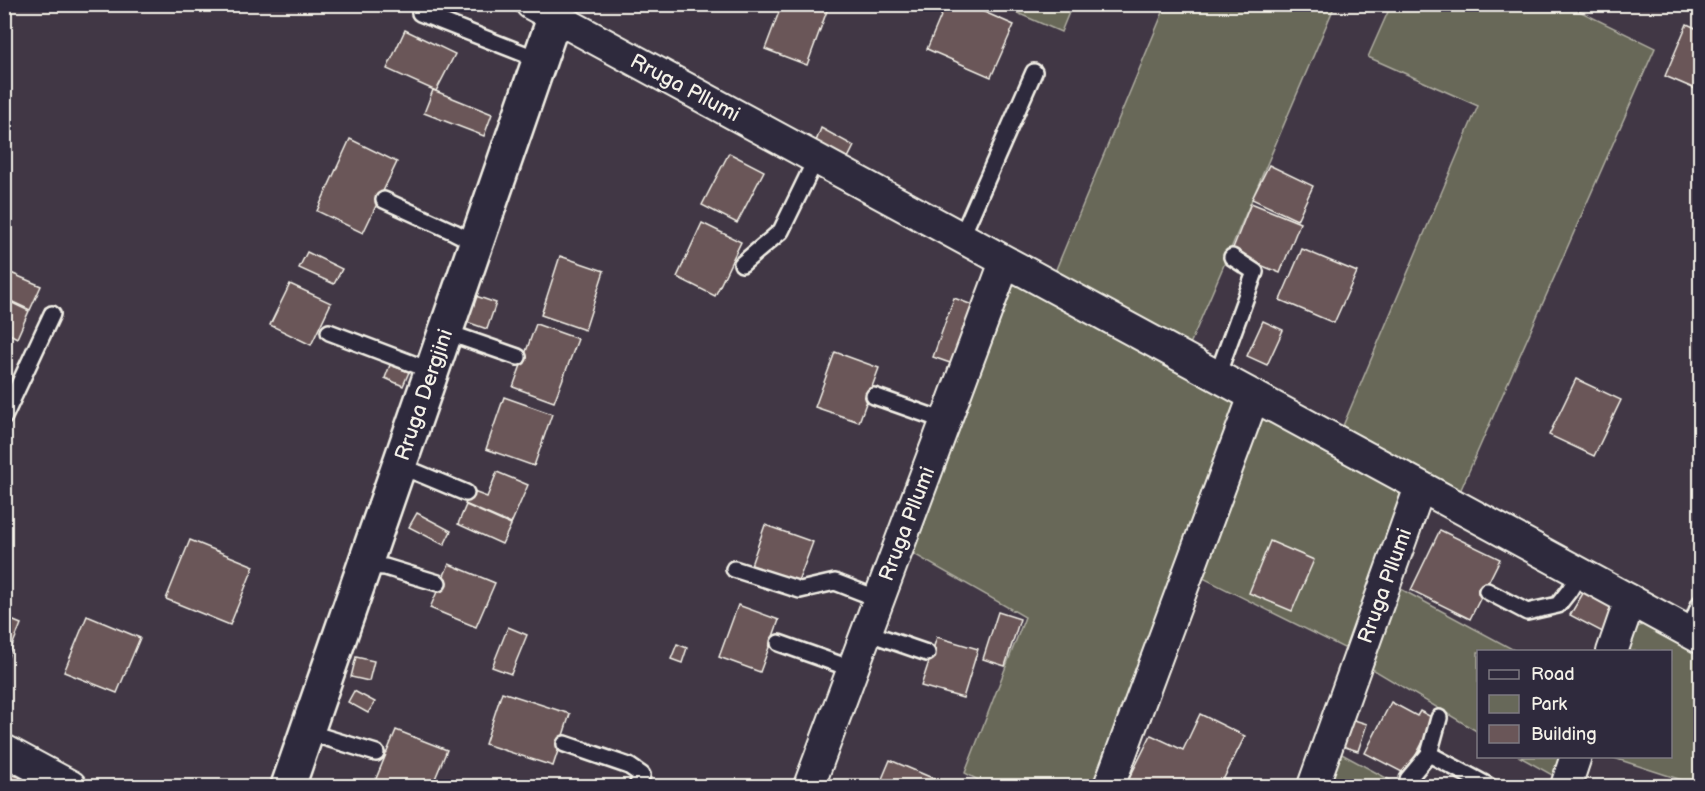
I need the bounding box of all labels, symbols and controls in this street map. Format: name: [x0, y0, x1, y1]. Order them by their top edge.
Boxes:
street label: Rruga Pllumi: [626, 49, 744, 127]
street label: Rruga Dergjini: [390, 326, 458, 464]
street label: Rruga Pllumi: [874, 463, 940, 585]
street label: Rruga Pllumi: [1353, 525, 1417, 647]
legend: [1477, 650, 1672, 758]
text: Road: [1531, 664, 1575, 685]
text: Park: [1531, 694, 1567, 715]
text: Building: [1531, 724, 1597, 745]

